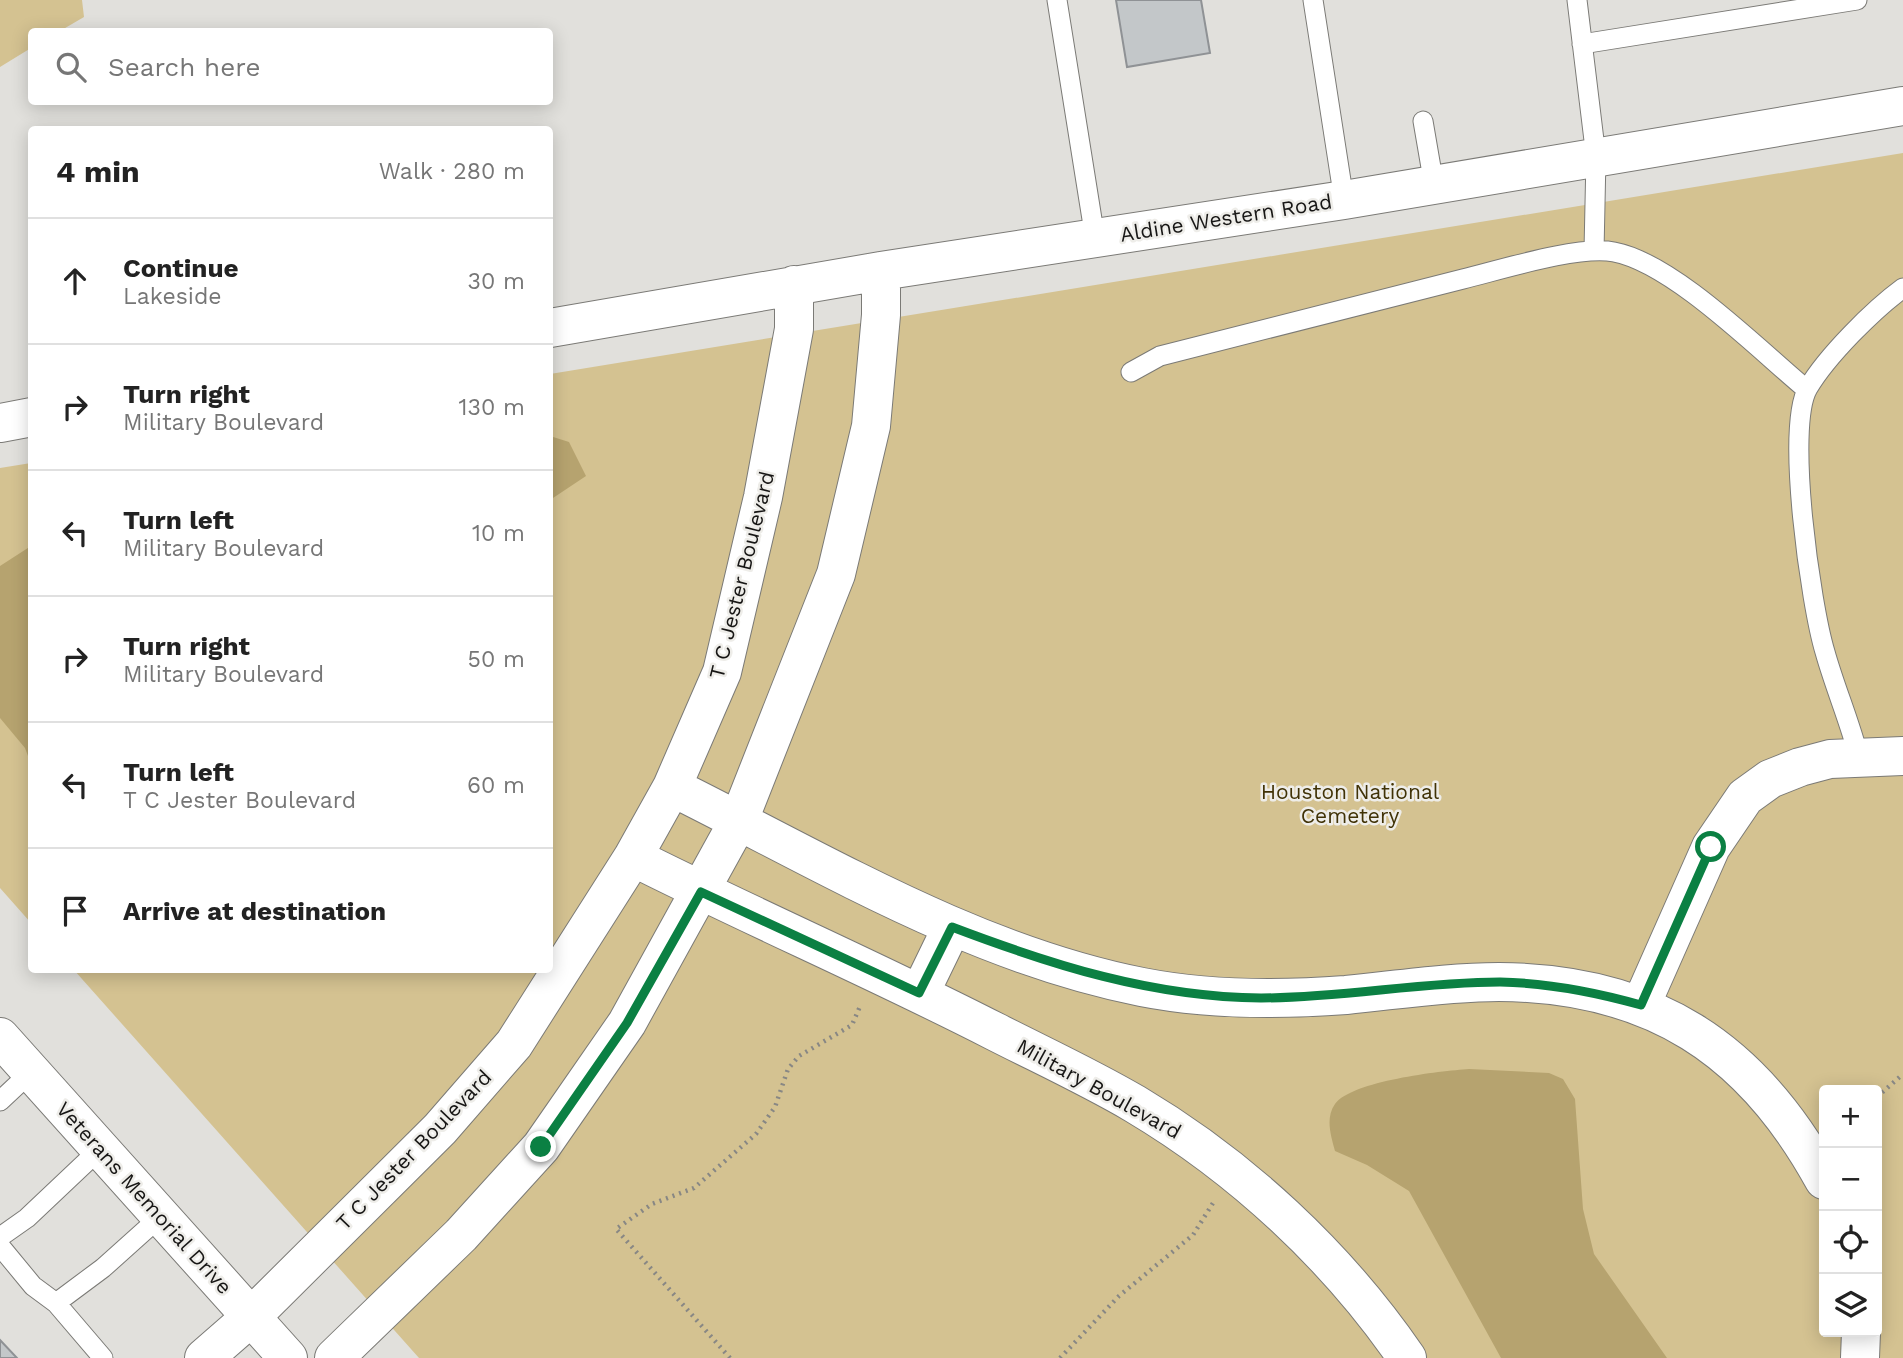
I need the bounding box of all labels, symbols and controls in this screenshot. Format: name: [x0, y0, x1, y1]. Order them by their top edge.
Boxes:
search box: [28, 28, 553, 105]
icon: search: [52, 48, 90, 86]
text: Search here: [108, 52, 260, 82]
text: 4 min: [56, 154, 140, 189]
text: Walk · 280 m: [379, 158, 525, 185]
street label: Aldine Western Road: [1118, 188, 1334, 247]
text: Continue: [123, 253, 239, 283]
icon: ahead: [56, 262, 94, 300]
text: 30 m: [468, 268, 525, 295]
text: Lakeside: [123, 283, 222, 310]
text: Turn right: [123, 379, 250, 409]
icon: right: [56, 388, 94, 426]
text: 130 m: [459, 394, 525, 421]
text: Military Boulevard: [123, 409, 324, 436]
street label: T C Jester Boulevard: [704, 469, 779, 681]
text: Turn left: [123, 505, 234, 535]
icon: left: [56, 514, 94, 552]
text: 10 m: [472, 520, 525, 547]
text: Military Boulevard: [123, 535, 324, 562]
text: Turn right: [123, 631, 250, 661]
icon: right: [56, 640, 94, 678]
text: 50 m: [468, 646, 525, 673]
text: Military Boulevard: [123, 661, 324, 688]
text: Turn left: [123, 757, 234, 787]
icon: left: [56, 766, 94, 804]
text: 60 m: [467, 772, 525, 799]
park label: Houston National Cemetery: [1261, 779, 1440, 828]
text: T C Jester Boulevard: [123, 787, 356, 814]
route start: [1695, 831, 1726, 862]
icon: arrive: [56, 892, 94, 930]
text: Arrive at destination: [123, 896, 386, 926]
street label: Military Boulevard: [1013, 1033, 1186, 1144]
street label: T C Jester Boulevard: [331, 1064, 497, 1235]
map controls: [1819, 1085, 1882, 1337]
button: +: [1819, 1085, 1882, 1148]
street label: Veterans Memorial Drive: [51, 1096, 237, 1299]
route end: [525, 1131, 556, 1162]
button: −: [1819, 1148, 1882, 1211]
button: locate: [1819, 1211, 1882, 1274]
button: layers: [1819, 1274, 1882, 1337]

